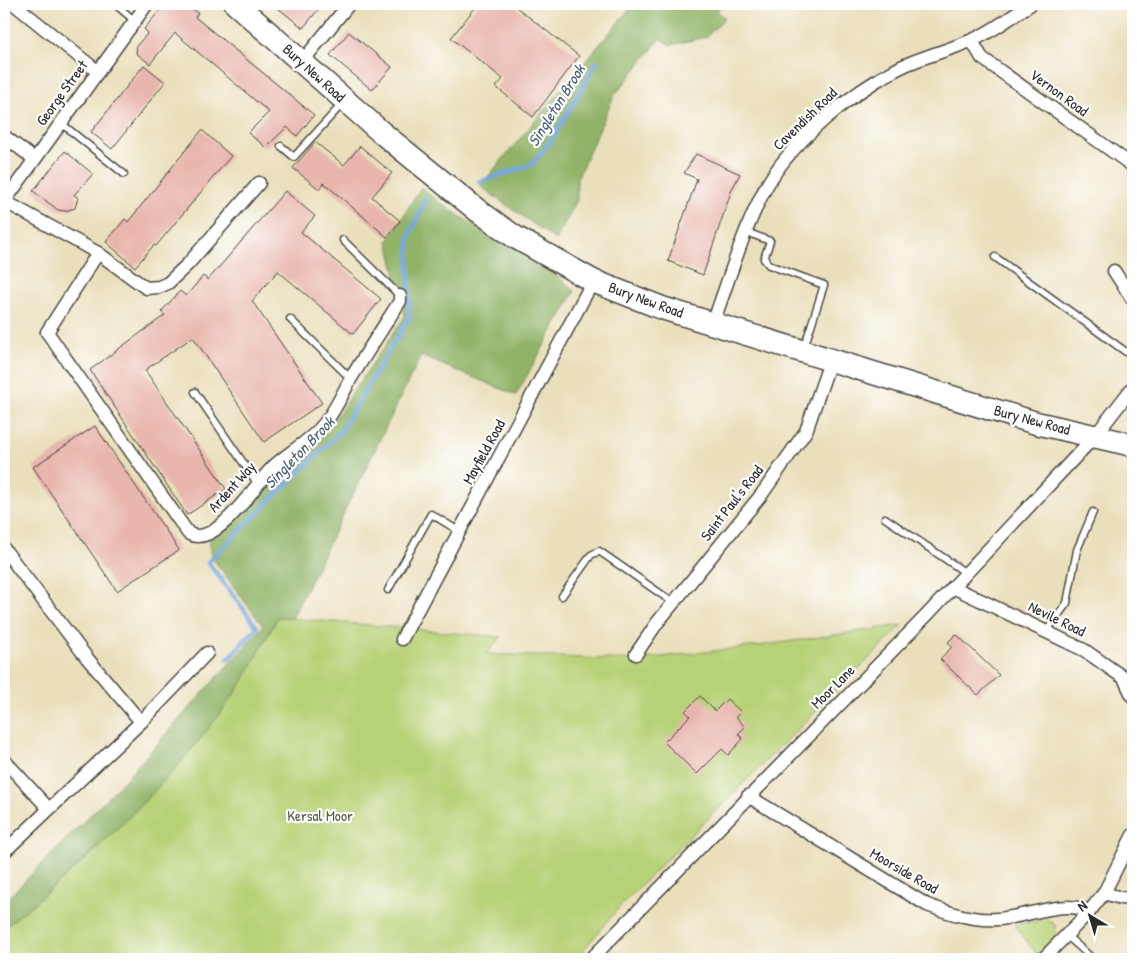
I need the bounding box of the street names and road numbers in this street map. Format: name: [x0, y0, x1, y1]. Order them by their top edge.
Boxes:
street label: Bury New Road: [278, 39, 350, 107]
street label: George Street: [31, 55, 93, 130]
street label: Vernon Road: [1026, 64, 1093, 121]
street label: Cavendish Road: [768, 82, 842, 155]
street label: Bury New Road: [606, 276, 687, 323]
street label: Bury New Road: [992, 399, 1073, 440]
street label: Mayfield Road: [457, 415, 510, 488]
street label: Ardent Way: [203, 457, 260, 517]
street label: Saint Paul's Road: [695, 460, 768, 545]
street label: Nevile Road: [1025, 596, 1090, 641]
street label: Moor Lane: [806, 660, 859, 713]
street label: Moorside Road: [866, 843, 942, 899]

